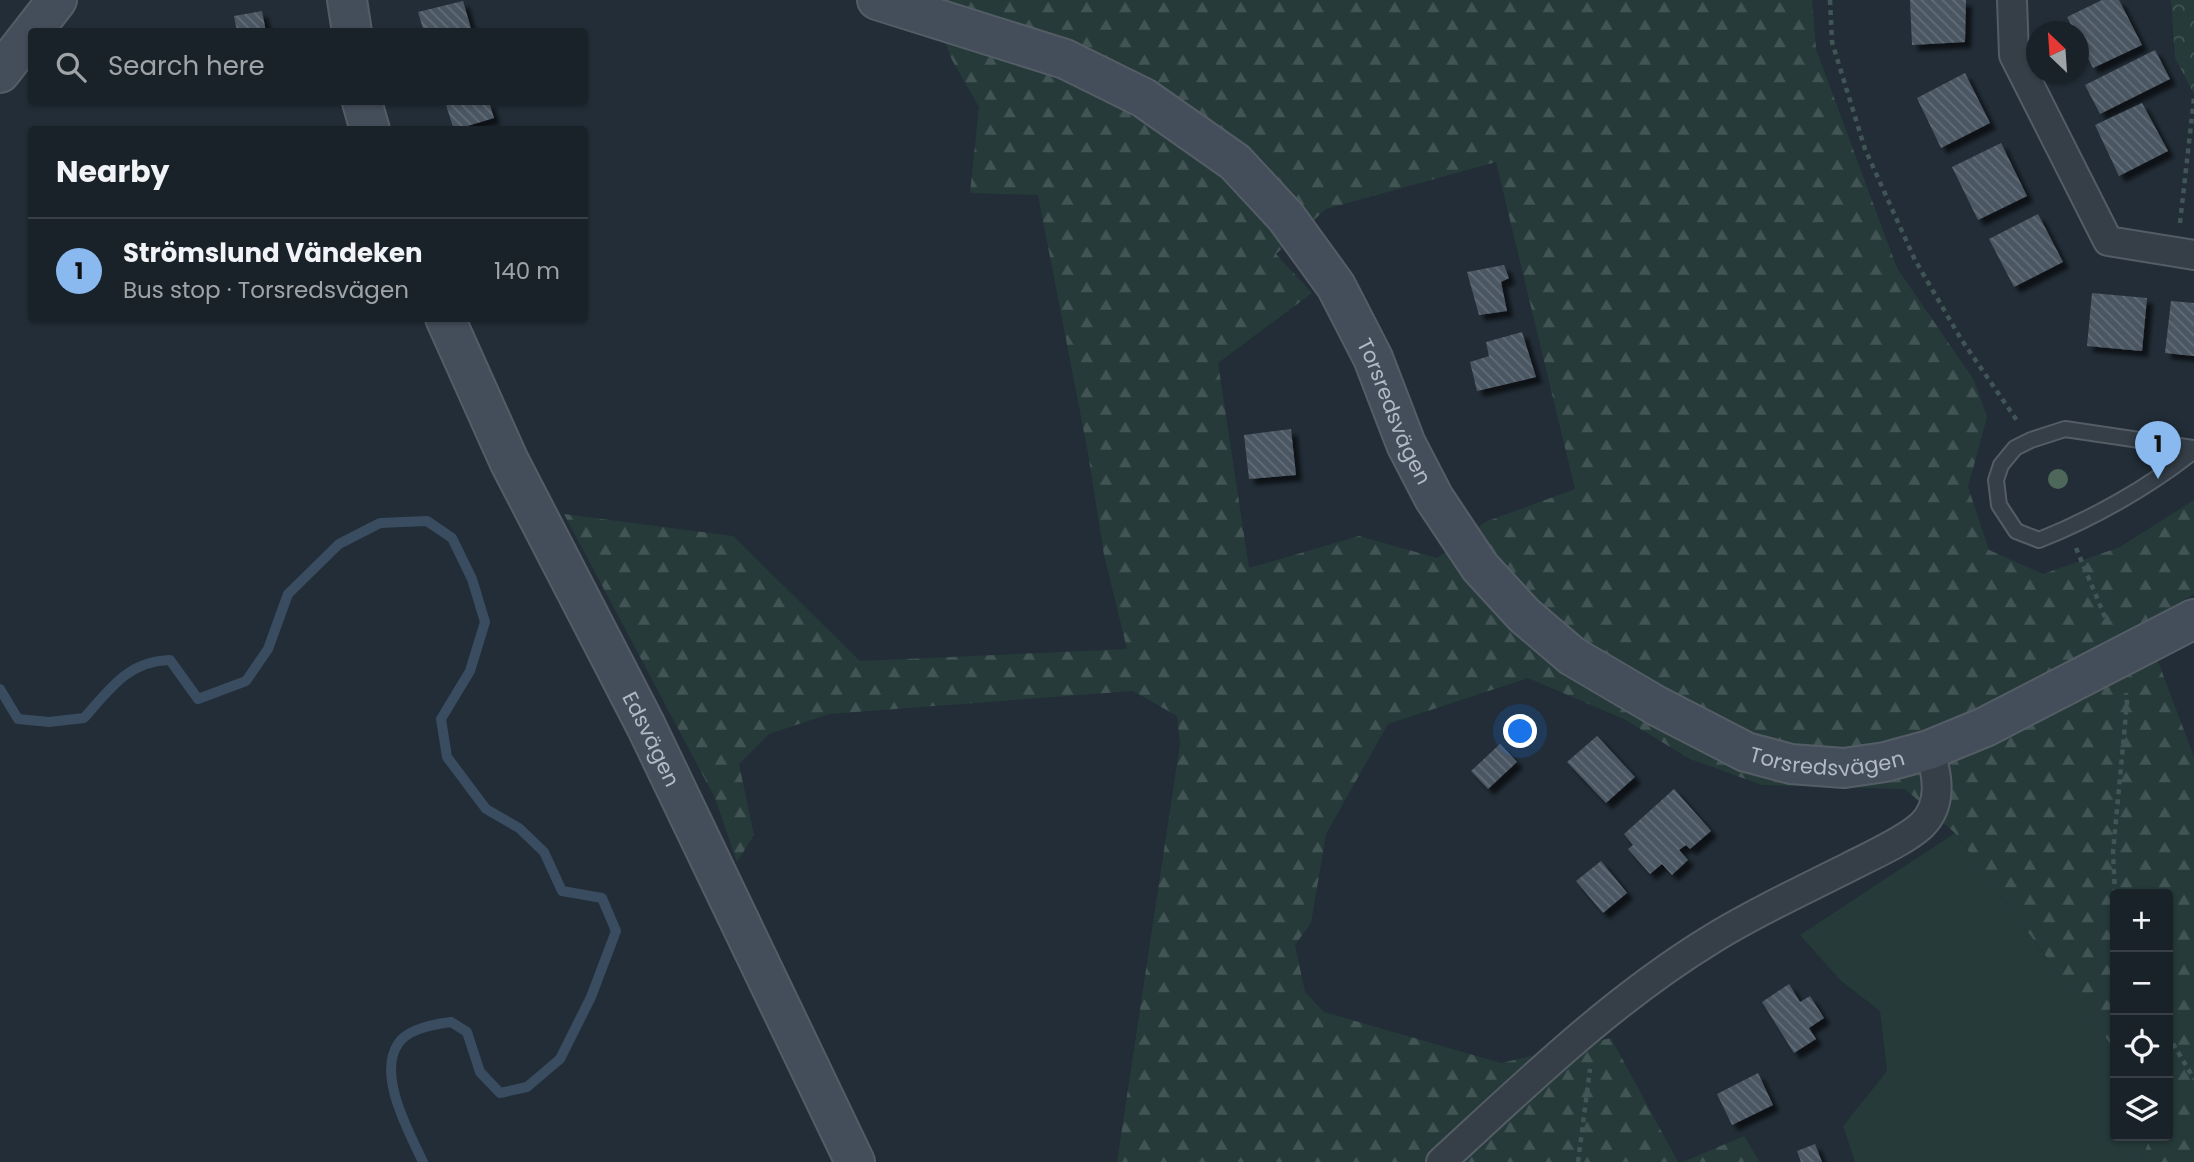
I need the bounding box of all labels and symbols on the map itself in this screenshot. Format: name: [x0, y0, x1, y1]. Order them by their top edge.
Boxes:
north arrow: [2026, 21, 2089, 84]
street label: Torsredsvägen: [1351, 333, 1439, 489]
pin: 1: [2135, 421, 2181, 479]
street label: Edsvägen: [616, 686, 687, 791]
your location: [1503, 714, 1537, 748]
street label: Torsredsvägen: [1746, 739, 1908, 783]

